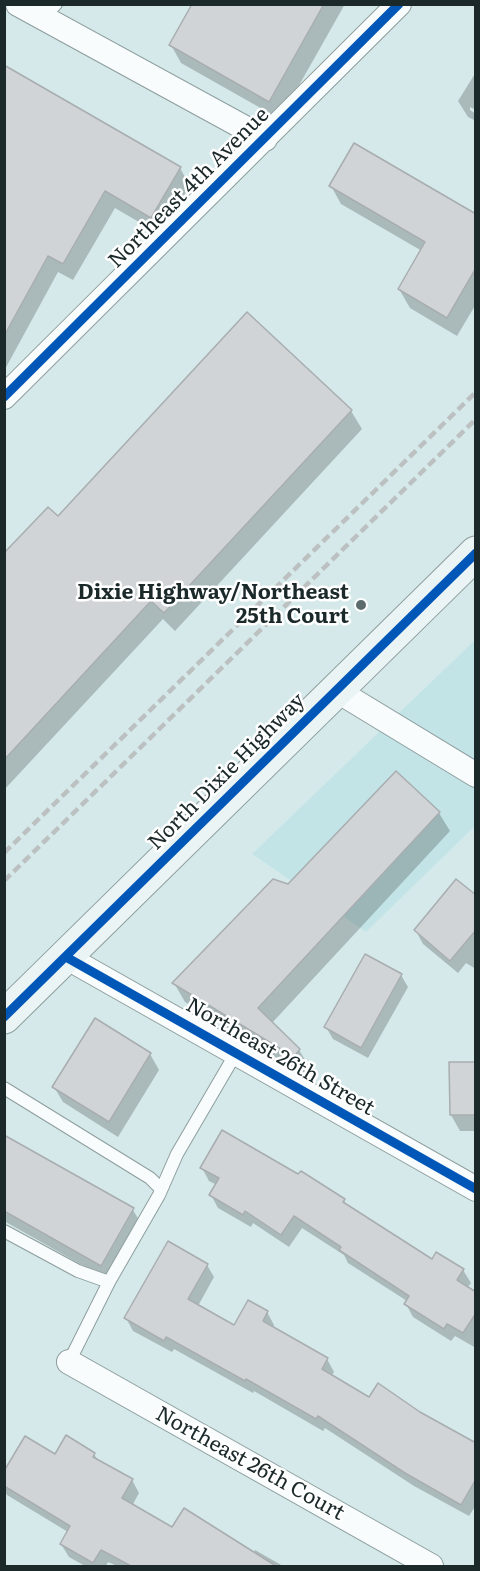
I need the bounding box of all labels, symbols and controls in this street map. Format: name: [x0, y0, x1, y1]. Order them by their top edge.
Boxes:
street label: Northeast 4th Avenue: [103, 102, 275, 274]
place label: Dixie Highway/Northeast 25th Court: [77, 580, 349, 630]
marker: Dixie Highway/Northeast 25th Court: [354, 598, 368, 612]
street label: North Dixie Highway: [143, 688, 311, 856]
street label: Northeast 26th Street: [181, 993, 379, 1121]
street label: Northeast 26th Court: [151, 1402, 349, 1526]

